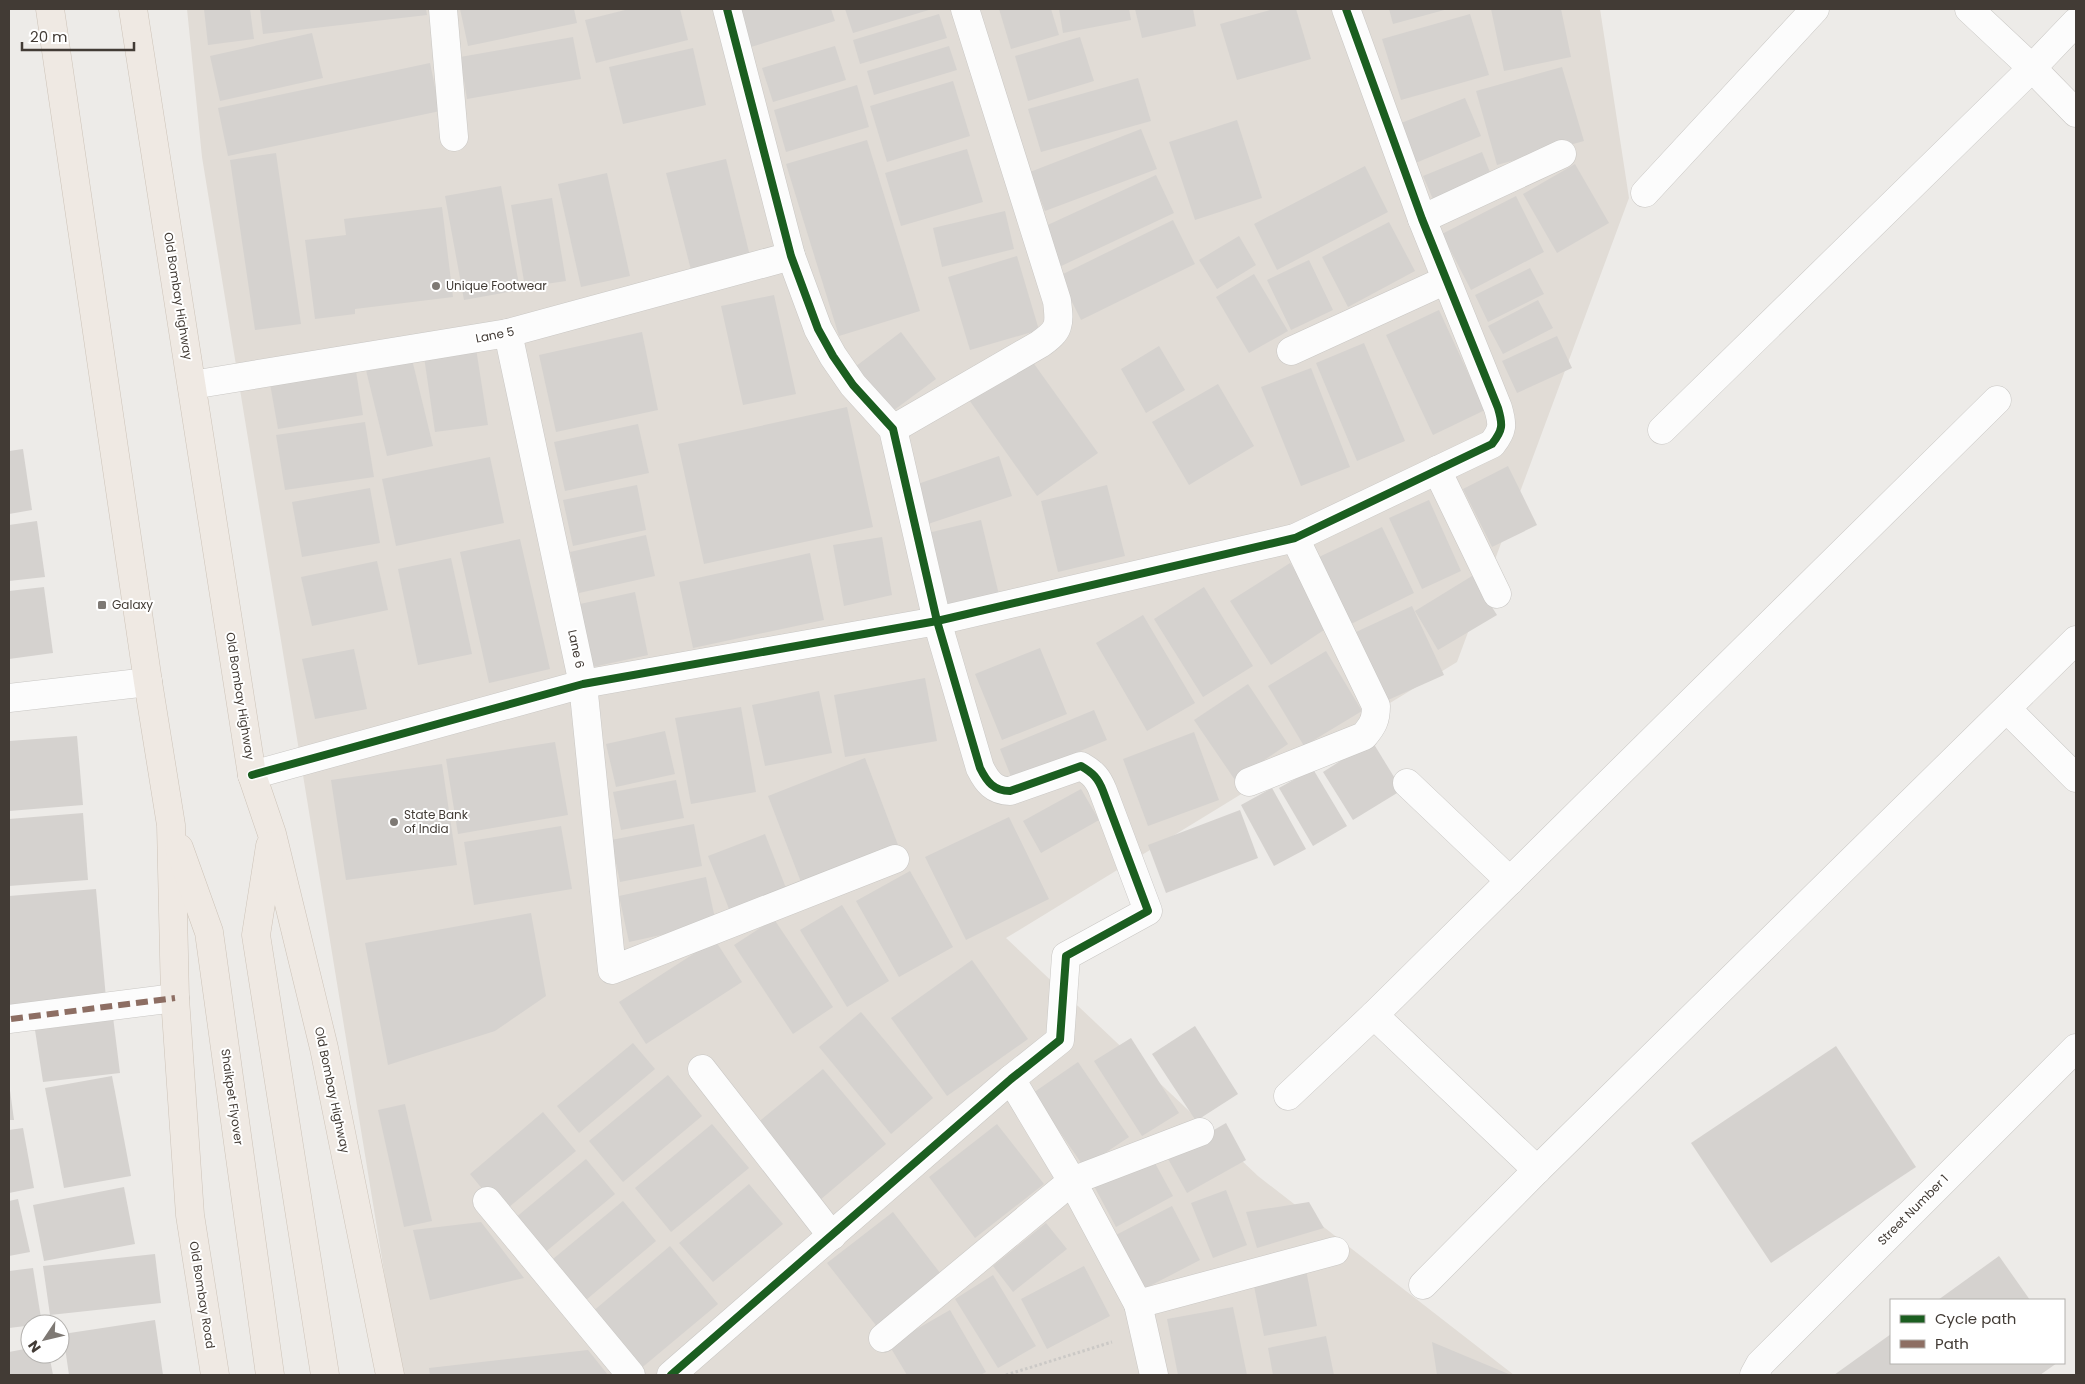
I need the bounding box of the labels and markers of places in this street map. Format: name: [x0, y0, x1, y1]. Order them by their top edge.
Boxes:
place label: Unique Footwear: [446, 277, 547, 294]
marker: Unique Footwear: [430, 280, 442, 292]
place label: Galaxy: [112, 596, 153, 613]
marker: Galaxy: [96, 599, 108, 611]
place label: State Bank of India: [404, 806, 469, 837]
marker: State Bank of India: [388, 816, 400, 828]

